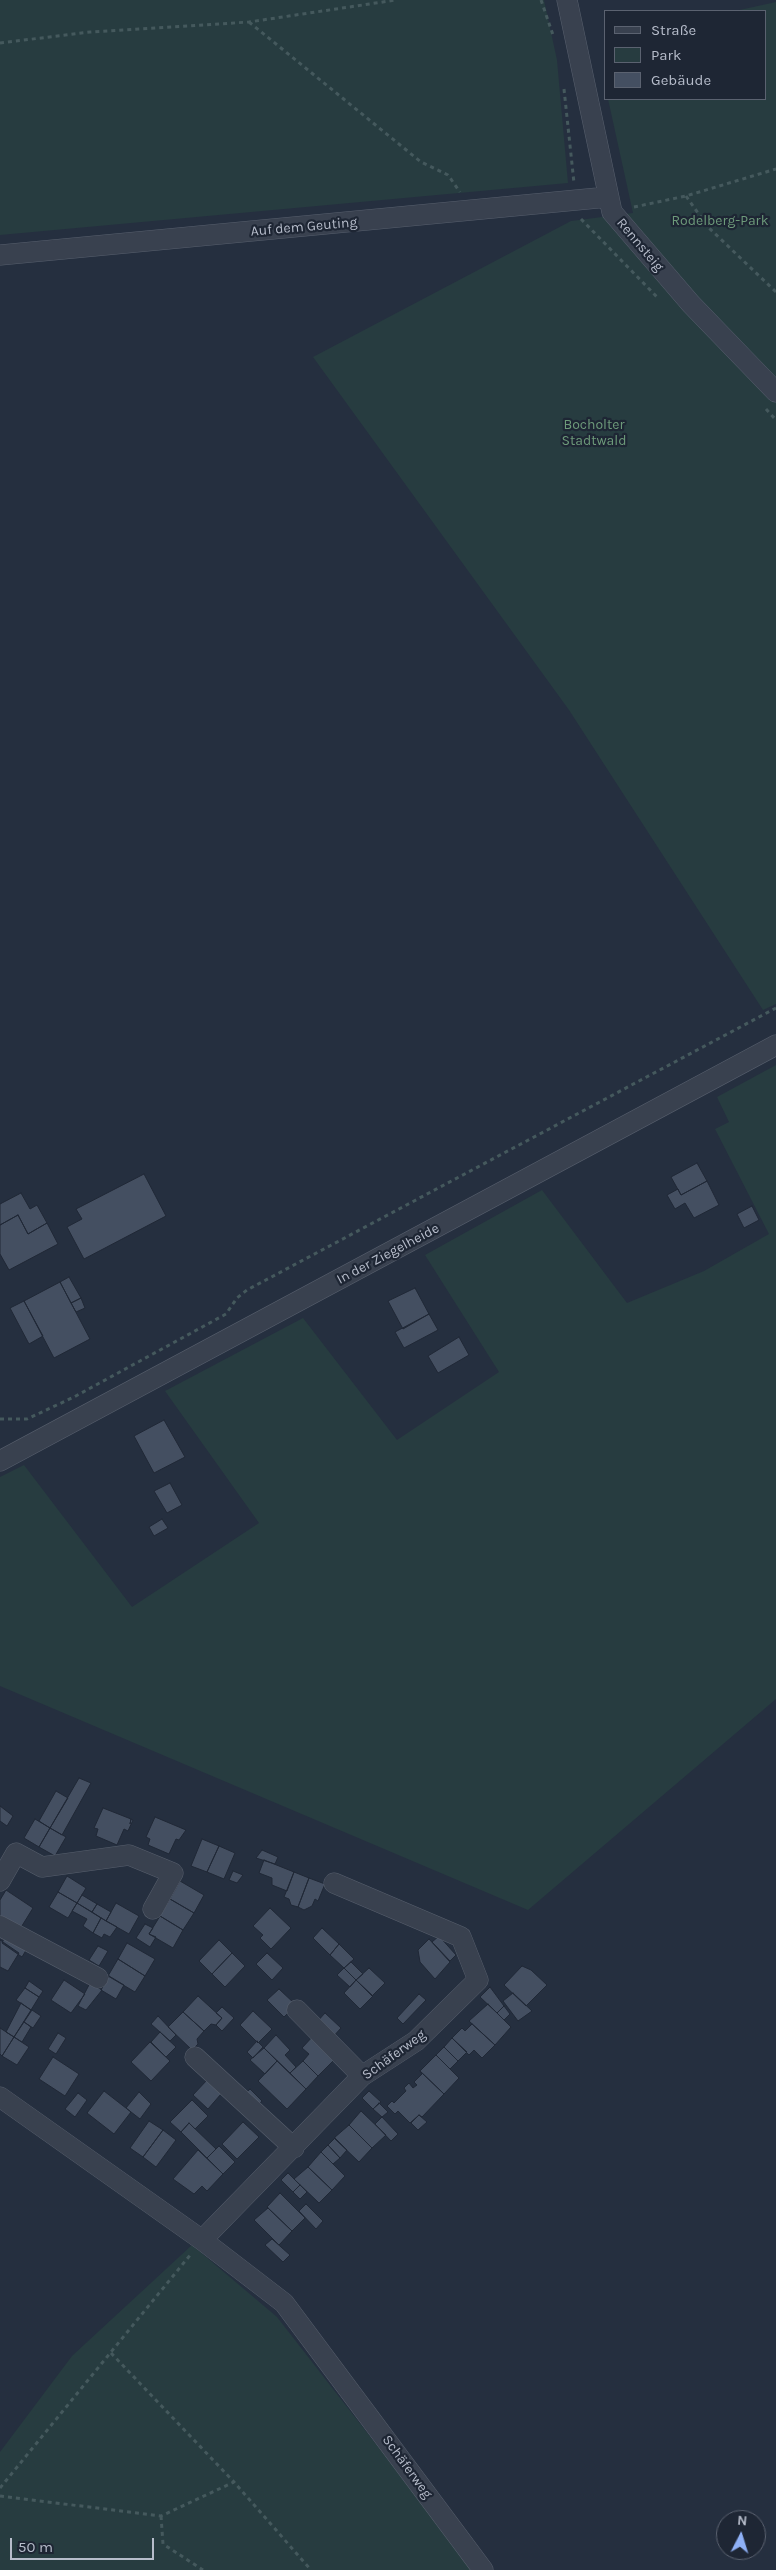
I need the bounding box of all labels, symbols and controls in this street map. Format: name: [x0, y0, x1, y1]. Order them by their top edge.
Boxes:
legend: [604, 10, 766, 100]
text: Straße: [651, 21, 696, 39]
text: Park: [651, 46, 681, 64]
text: Gebäude: [651, 71, 711, 89]
park label: Rodelberg-Park: [671, 213, 769, 229]
street label: Auf dem Geuting: [250, 214, 358, 240]
street label: Rennsteig: [613, 215, 667, 275]
park label: Bocholter Stadtwald: [561, 417, 627, 450]
street label: In der Ziegelheide: [334, 1220, 442, 1288]
street label: Schäferweg: [359, 2026, 429, 2084]
street label: Schäferweg: [378, 2432, 436, 2502]
north arrow: [716, 2510, 766, 2560]
text: N: [737, 2512, 748, 2529]
scale bar: [12, 2528, 156, 2560]
text: 50 m: [18, 2538, 53, 2556]

